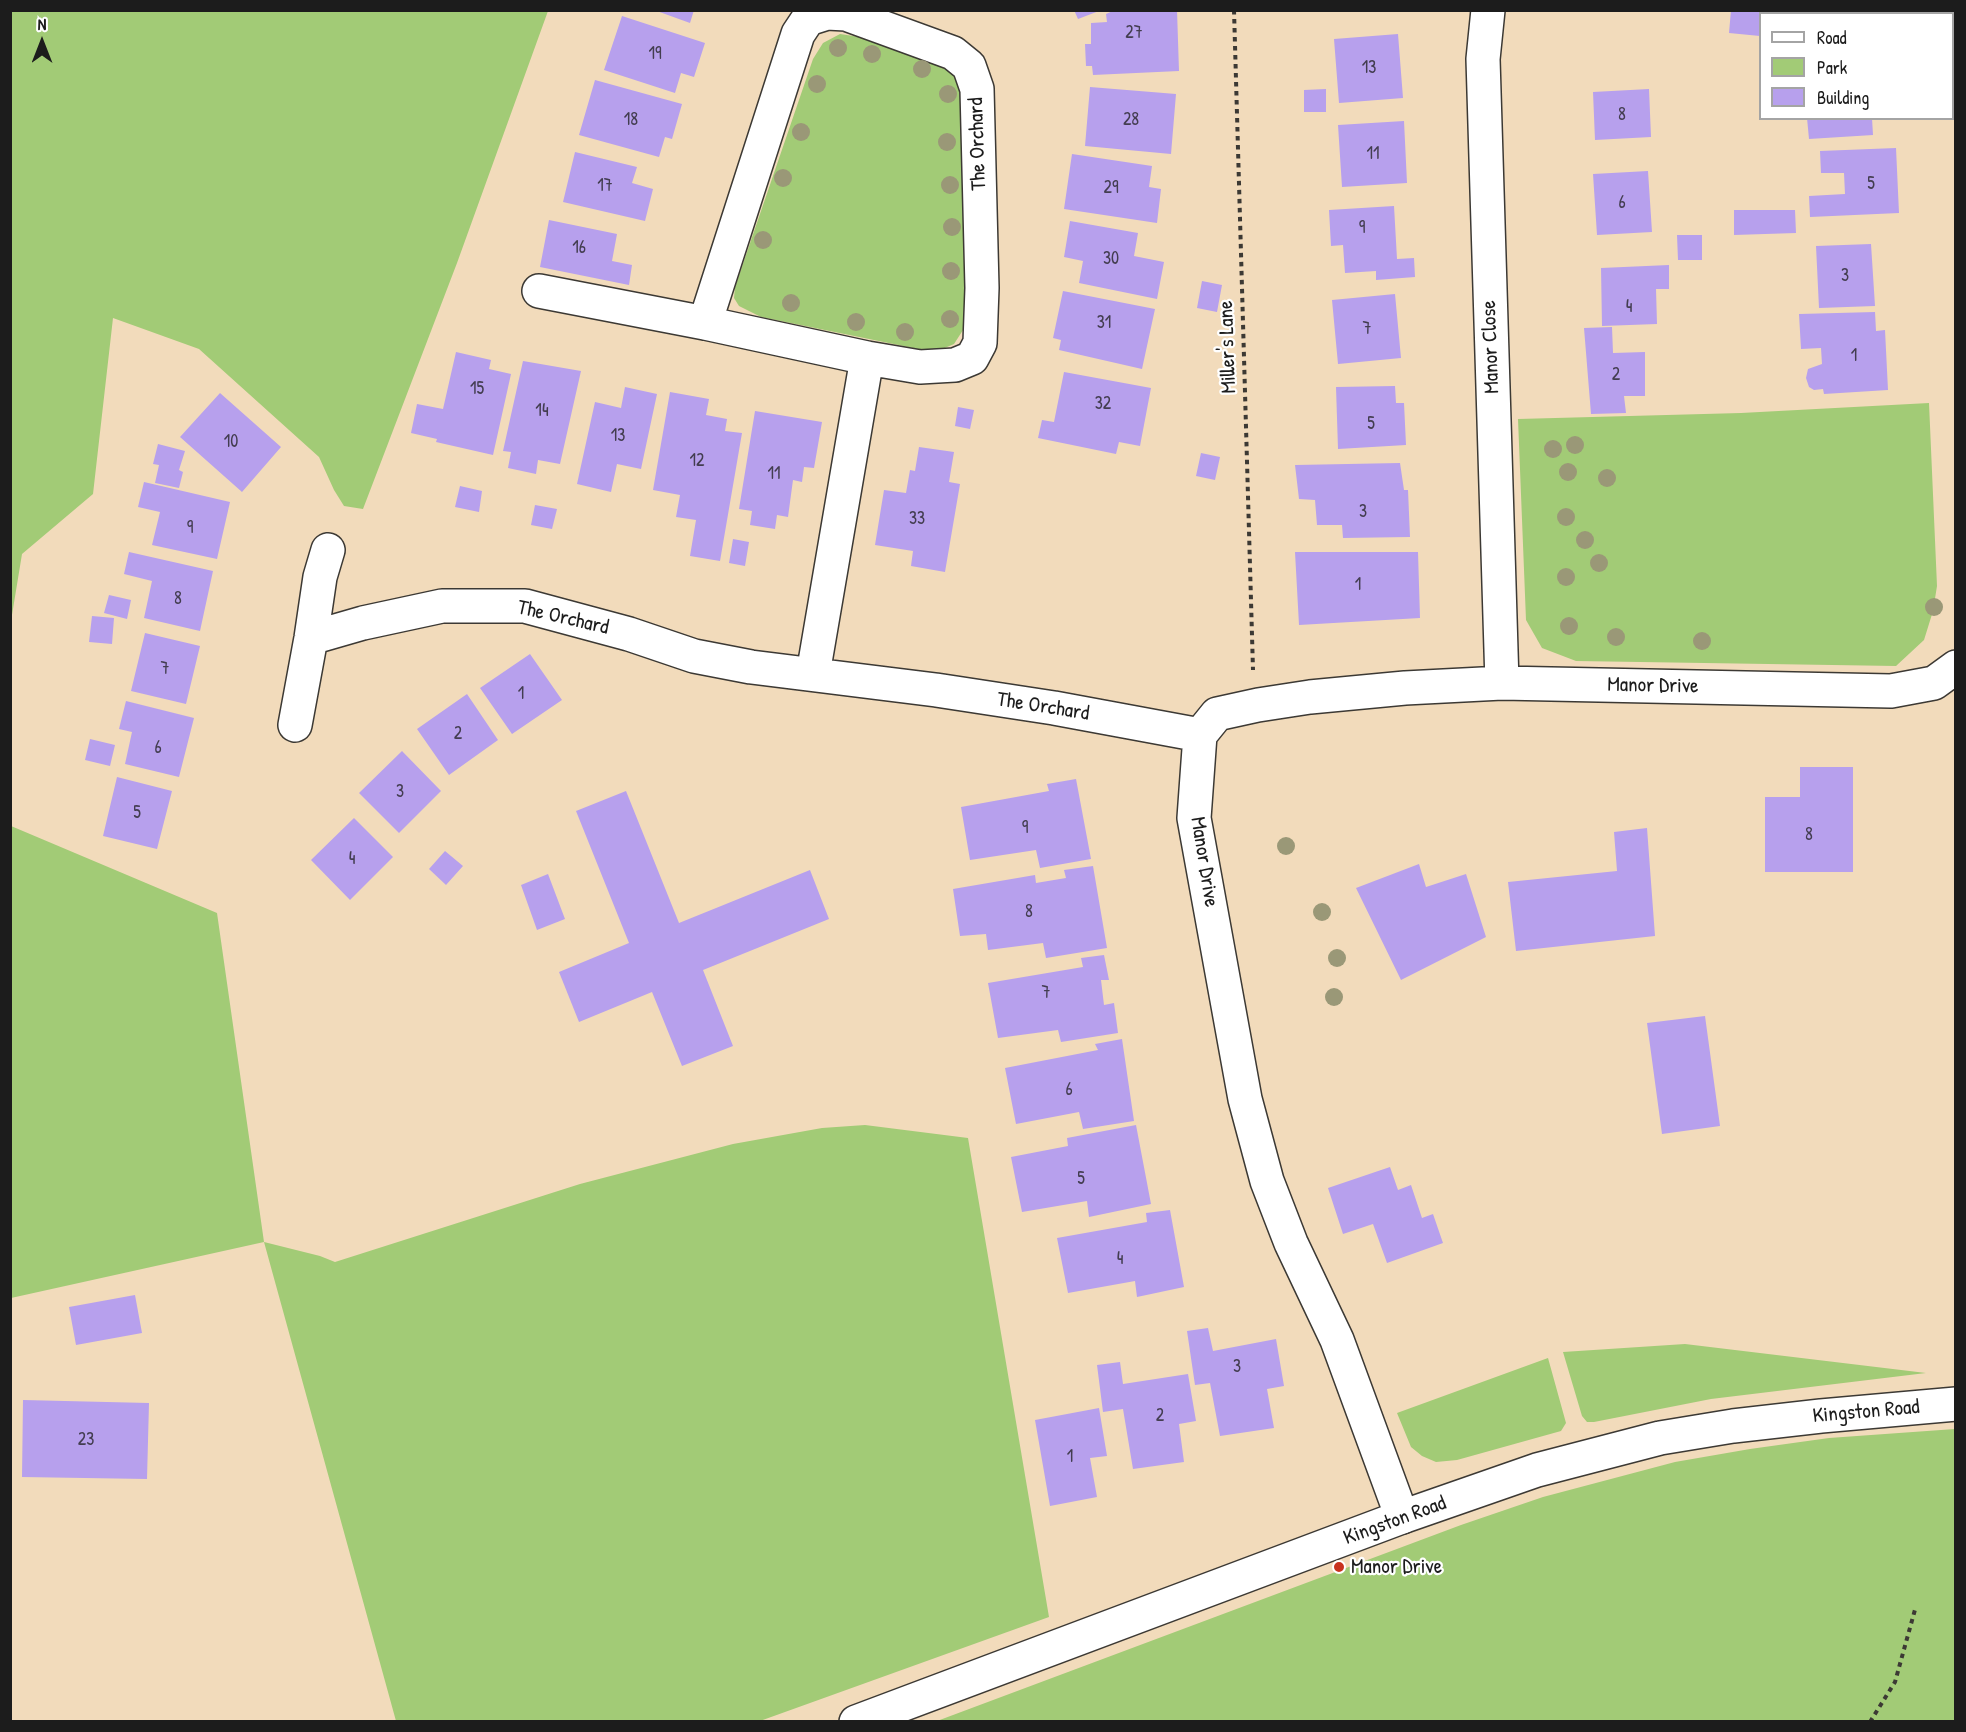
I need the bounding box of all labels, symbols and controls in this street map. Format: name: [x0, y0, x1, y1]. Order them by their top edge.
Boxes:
north arrow: [12, 12, 72, 72]
legend: [1759, 12, 1954, 120]
text: N: [38, 13, 46, 35]
house number: 27: [1125, 22, 1143, 44]
text: Road: [1817, 25, 1847, 50]
house number: 19: [648, 43, 662, 65]
text: Park: [1817, 55, 1847, 80]
house number: 13: [1362, 57, 1376, 79]
text: Building: [1817, 85, 1869, 110]
street label: The Orchard: [964, 97, 992, 191]
house number: 8: [1618, 104, 1626, 126]
house number: 18: [624, 109, 638, 131]
house number: 28: [1123, 109, 1139, 131]
house number: 11: [1366, 143, 1380, 165]
house number: 5: [1867, 173, 1875, 195]
house number: 17: [597, 175, 613, 197]
house number: 29: [1103, 177, 1119, 199]
house number: 6: [1618, 192, 1626, 214]
house number: 9: [1359, 217, 1365, 239]
house number: 16: [572, 237, 586, 259]
house number: 30: [1103, 248, 1119, 270]
house number: 3: [1841, 265, 1849, 287]
house number: 4: [1626, 296, 1632, 318]
street label: Miller's Lane: [1214, 300, 1242, 394]
street label: Manor Close: [1477, 300, 1505, 394]
house number: 31: [1097, 312, 1111, 334]
house number: 7: [1363, 318, 1371, 340]
house number: 1: [1851, 345, 1857, 367]
house number: 2: [1612, 364, 1620, 386]
house number: 15: [470, 378, 484, 400]
house number: 32: [1095, 393, 1111, 415]
house number: 14: [535, 400, 549, 422]
house number: 5: [1367, 413, 1375, 435]
house number: 13: [611, 425, 625, 447]
house number: 10: [224, 431, 238, 453]
house number: 12: [690, 450, 704, 472]
house number: 11: [767, 463, 781, 485]
house number: 3: [1359, 501, 1367, 523]
house number: 33: [909, 508, 925, 530]
house number: 9: [187, 517, 193, 539]
house number: 1: [1355, 574, 1361, 596]
house number: 8: [174, 588, 182, 610]
street label: The Orchard: [515, 595, 611, 641]
house number: 7: [161, 658, 169, 680]
street label: Manor Drive: [1607, 673, 1699, 699]
house number: 1: [518, 683, 524, 705]
street label: The Orchard: [995, 687, 1091, 727]
house number: 2: [454, 723, 462, 745]
house number: 6: [154, 737, 162, 759]
house number: 3: [396, 781, 404, 803]
house number: 5: [133, 802, 141, 824]
street label: Manor Drive: [1184, 815, 1224, 909]
house number: 9: [1022, 817, 1028, 839]
house number: 8: [1805, 824, 1813, 846]
house number: 4: [349, 848, 355, 870]
house number: 8: [1025, 901, 1033, 923]
house number: 7: [1042, 982, 1050, 1004]
house number: 6: [1065, 1079, 1073, 1101]
house number: 5: [1077, 1168, 1085, 1190]
house number: 4: [1117, 1248, 1123, 1270]
house number: 3: [1233, 1356, 1241, 1378]
street label: Kingston Road: [1812, 1395, 1920, 1429]
house number: 2: [1156, 1405, 1164, 1427]
house number: 23: [78, 1429, 94, 1451]
house number: 1: [1067, 1446, 1073, 1468]
street label: Kingston Road: [1340, 1491, 1450, 1551]
place label: Manor Drive: [1351, 1554, 1442, 1580]
marker: Manor Drive: [1332, 1560, 1346, 1574]

